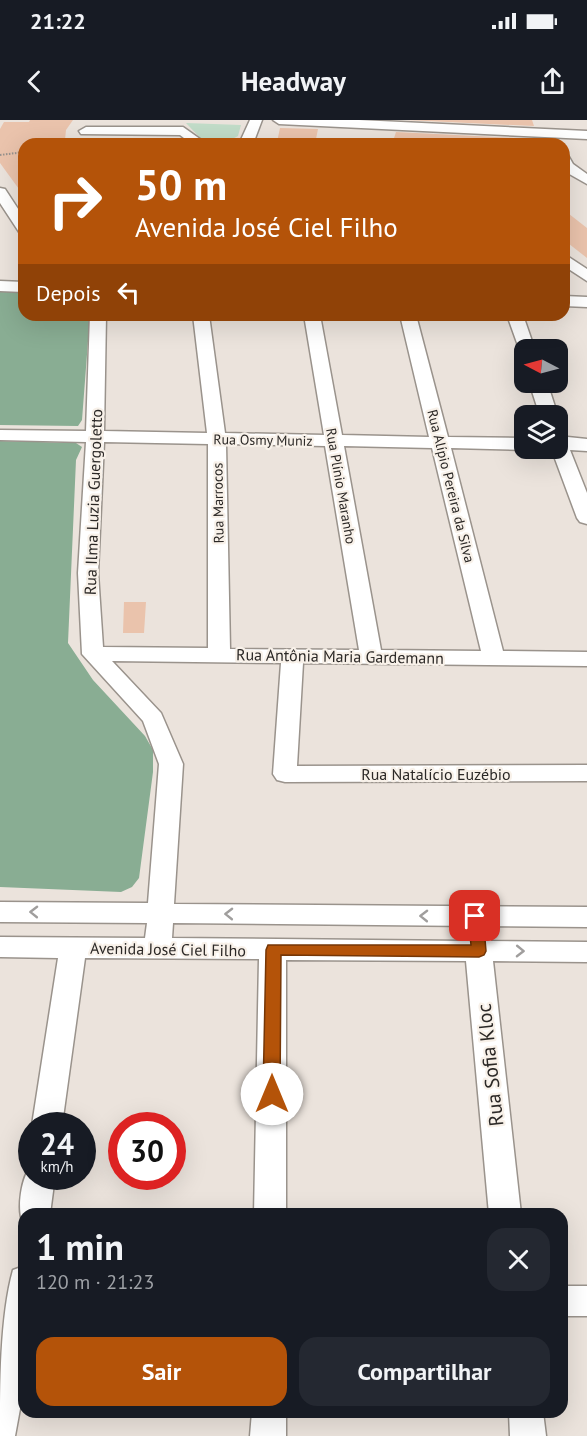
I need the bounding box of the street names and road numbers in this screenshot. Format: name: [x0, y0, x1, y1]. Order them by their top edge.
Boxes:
street label: Rua Alípio Pereira da Silva: [423, 408, 479, 565]
street label: Rua Ilma Luzia Guergoletto: [80, 409, 106, 595]
street label: Rua Plínio Maranho: [322, 427, 360, 545]
street label: Rua Osmy Muniz: [213, 430, 313, 450]
street label: Rua Marrocos: [208, 462, 228, 544]
street label: Rua Antônia Maria Gardemann: [236, 644, 444, 668]
street label: Rua Natalício Euzébio: [361, 764, 511, 784]
street label: Avenida José Ciel Filho: [90, 938, 246, 960]
street label: Rua Sofia Kloc: [471, 1003, 509, 1127]

